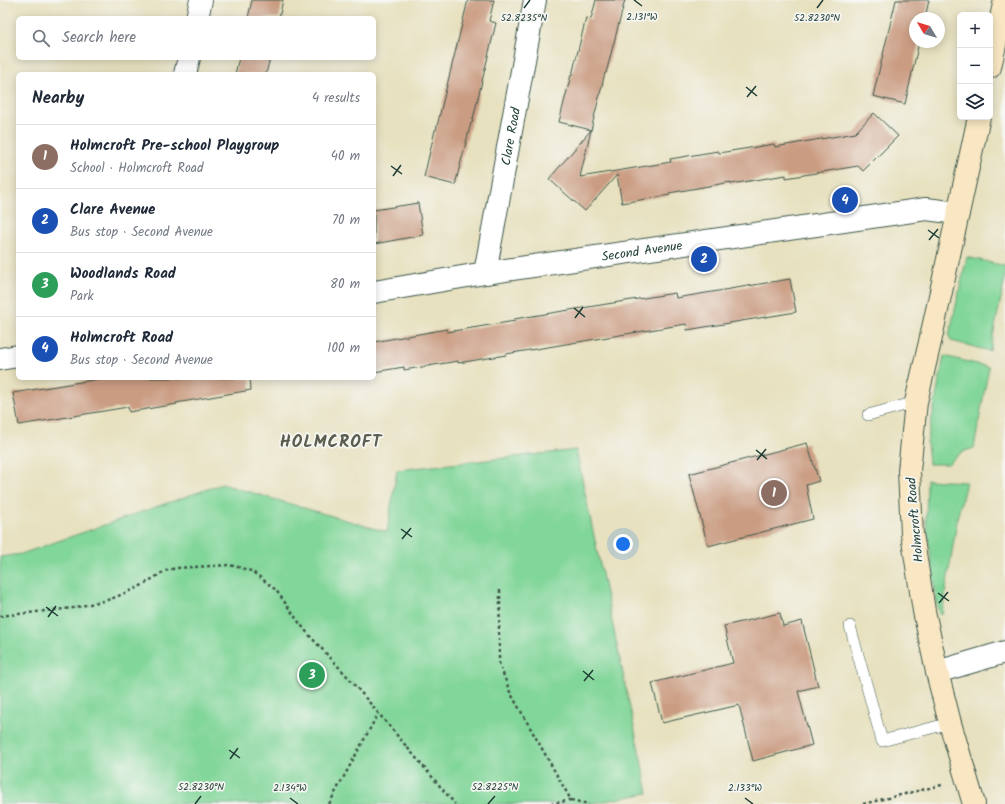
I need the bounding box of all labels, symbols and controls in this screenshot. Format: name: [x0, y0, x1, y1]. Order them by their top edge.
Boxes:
text: 2.131°W: [626, 9, 658, 25]
text: 52.8235°N: [501, 10, 548, 26]
text: 52.8230°N: [794, 10, 840, 26]
north arrow: [909, 12, 945, 48]
map controls: [957, 12, 993, 120]
button: +: [957, 12, 993, 48]
search box: [16, 16, 376, 60]
text: Search here: [62, 26, 136, 50]
icon: search: [30, 27, 52, 49]
button: −: [957, 48, 993, 84]
button: layers: [957, 84, 993, 120]
text: Nearby: [32, 85, 84, 112]
text: 4 results: [312, 88, 360, 109]
street label: Clare Road: [496, 105, 527, 167]
text: Holmcroft Pre-school Playgroup: [70, 134, 279, 158]
text: 1: [43, 146, 47, 167]
text: 40 m: [331, 146, 360, 167]
text: School · Holmcroft Road: [70, 158, 203, 179]
pin: 4: [832, 185, 858, 215]
text: Clare Avenue: [70, 198, 155, 222]
text: 2: [41, 210, 49, 231]
text: 70 m: [332, 210, 360, 231]
text: Bus stop · Second Avenue: [70, 222, 213, 243]
street label: Second Avenue: [600, 235, 684, 268]
pin: 2: [691, 244, 717, 274]
text: Woodlands Road: [70, 262, 176, 286]
text: 3: [41, 274, 49, 295]
text: 80 m: [330, 274, 360, 295]
text: Park: [70, 286, 94, 307]
text: Holmcroft Road: [70, 326, 173, 350]
text: 4: [41, 338, 49, 359]
text: 100 m: [327, 338, 360, 359]
text: Bus stop · Second Avenue: [70, 350, 213, 371]
district label: HOLMCROFT: [280, 429, 383, 456]
street label: Holmcroft Road: [901, 476, 930, 563]
pin: 1: [761, 478, 787, 508]
your location: [613, 534, 633, 554]
pin: 3: [299, 660, 325, 690]
text: 52.8230°N: [178, 779, 224, 795]
text: 52.8225°N: [472, 779, 519, 795]
text: 2.134°W: [273, 780, 307, 796]
text: 2.133°W: [728, 780, 762, 796]

